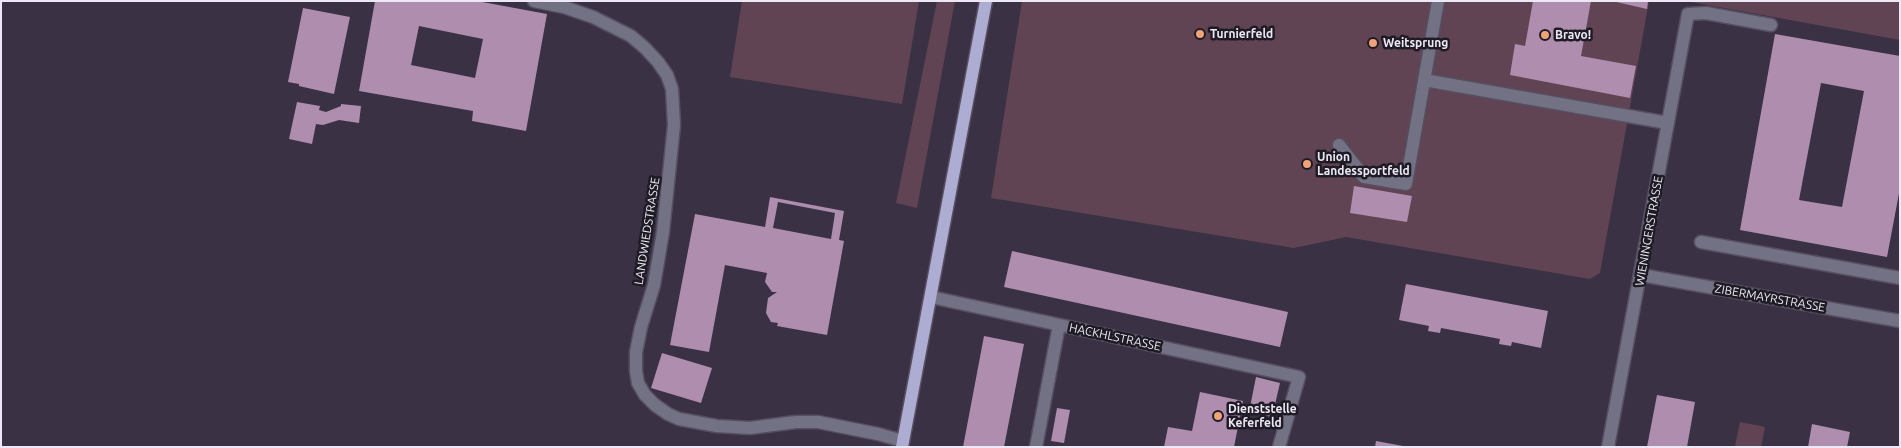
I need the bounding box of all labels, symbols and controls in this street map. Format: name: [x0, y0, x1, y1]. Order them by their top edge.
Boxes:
place label: Turnierfeld: [1210, 27, 1273, 41]
marker: Turnierfeld: [1194, 28, 1206, 40]
place label: Bravo!: [1555, 28, 1591, 42]
marker: Bravo!: [1539, 29, 1551, 41]
place label: Weitsprung: [1383, 36, 1448, 50]
marker: Weitsprung: [1367, 37, 1379, 49]
place label: Union Landessportfeld: [1317, 150, 1410, 178]
marker: Union Landessportfeld: [1301, 158, 1313, 170]
street label: WIENINGERSTRASSE: [1632, 175, 1666, 287]
street label: LANDWIEDSTRASSE: [631, 176, 663, 286]
street label: ZIBERMAYRSTRASSE: [1714, 281, 1826, 315]
street label: HACKHLSTRASSE: [1068, 320, 1162, 354]
place label: Dienststelle Keferfeld: [1228, 402, 1297, 430]
marker: Dienststelle Keferfeld: [1212, 410, 1224, 422]

